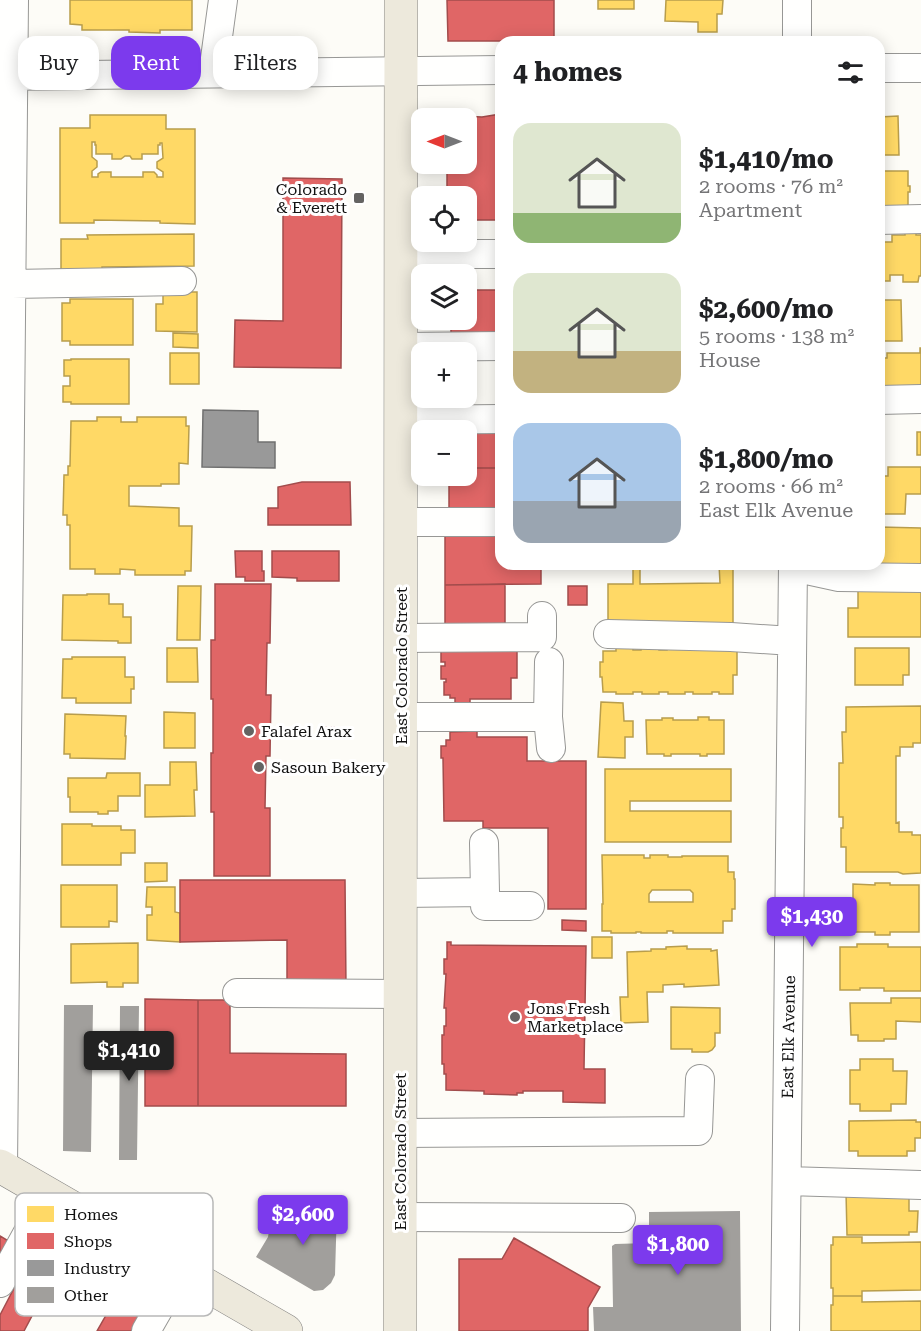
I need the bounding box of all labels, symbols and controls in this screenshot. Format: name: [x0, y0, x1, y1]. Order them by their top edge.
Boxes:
chip: Buy: [18, 36, 99, 90]
chip: Rent: [111, 36, 201, 90]
chip: Filters: [213, 36, 318, 90]
icon: filters: [834, 56, 867, 89]
text: 4 homes: [513, 57, 622, 87]
north arrow: [411, 108, 477, 174]
map controls: [411, 108, 477, 486]
text: $1,410/mo: [699, 144, 834, 174]
icon: home: [561, 147, 633, 219]
text: 2 rooms · 76 m²: [699, 174, 843, 198]
place label: Colorado & Everett: [276, 180, 347, 217]
button: locate: [411, 186, 477, 252]
marker: Colorado & Everett: [352, 191, 366, 205]
text: Apartment: [699, 198, 802, 222]
button: layers: [411, 264, 477, 330]
text: $2,600/mo: [699, 294, 834, 324]
icon: home: [561, 297, 633, 369]
text: 5 rooms · 138 m²: [699, 324, 854, 348]
button: +: [411, 342, 477, 408]
text: House: [699, 348, 761, 372]
button: −: [411, 420, 477, 486]
text: $1,800/mo: [699, 444, 834, 474]
icon: home: [561, 447, 633, 519]
text: 2 rooms · 66 m²: [699, 474, 843, 498]
text: East Elk Avenue: [699, 498, 853, 522]
street label: East Colorado Street: [392, 587, 411, 745]
place label: Falafel Arax: [261, 722, 352, 741]
marker: Falafel Arax: [242, 724, 256, 738]
place label: Sasoun Bakery: [271, 758, 386, 777]
marker: Sasoun Bakery: [252, 760, 266, 774]
pin: $1,430: [763, 897, 861, 948]
text: $1,430: [781, 904, 843, 928]
street label: East Elk Avenue: [778, 975, 799, 1099]
place label: Jons Fresh Marketplace: [527, 999, 624, 1036]
marker: Jons Fresh Marketplace: [508, 1010, 522, 1024]
pin: $1,410: [80, 1031, 178, 1082]
text: $1,410: [98, 1038, 160, 1062]
street label: East Colorado Street: [391, 1073, 410, 1231]
legend: [15, 1193, 213, 1316]
pin: $2,600: [254, 1195, 352, 1246]
text: $2,600: [272, 1202, 334, 1226]
text: Homes: [64, 1205, 118, 1224]
pin: $1,800: [629, 1225, 727, 1276]
text: Shops: [64, 1232, 113, 1251]
text: $1,800: [647, 1232, 709, 1256]
text: Industry: [64, 1259, 131, 1278]
text: Other: [64, 1286, 109, 1305]

